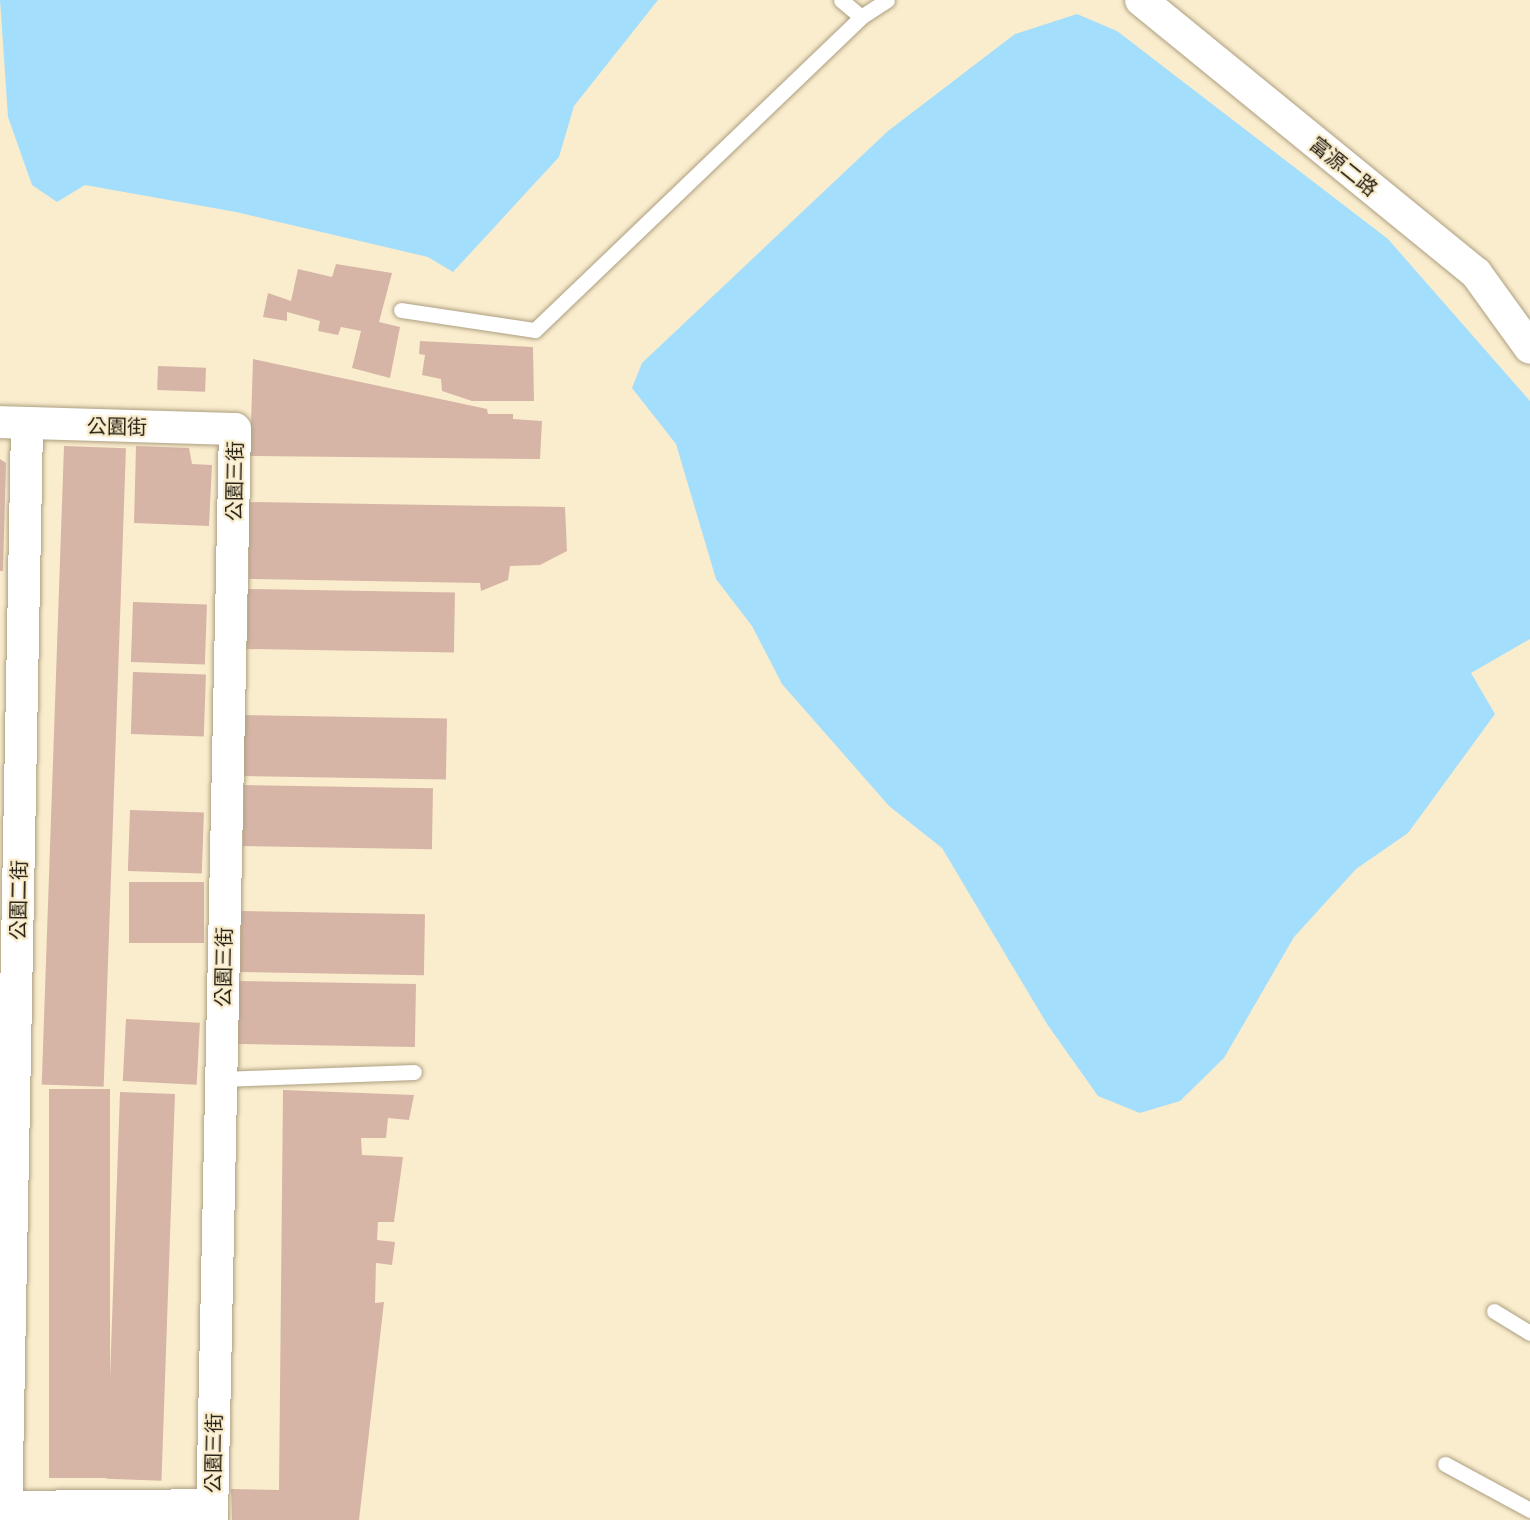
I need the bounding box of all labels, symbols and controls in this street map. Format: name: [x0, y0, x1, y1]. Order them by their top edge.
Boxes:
street label: 富源二路: [1305, 132, 1383, 200]
street label: 公園街: [87, 413, 147, 439]
street label: 公園三街: [221, 441, 247, 521]
street label: 公園二街: [5, 860, 31, 940]
street label: 公園三街: [210, 927, 236, 1007]
street label: 公園三街: [200, 1413, 226, 1493]

